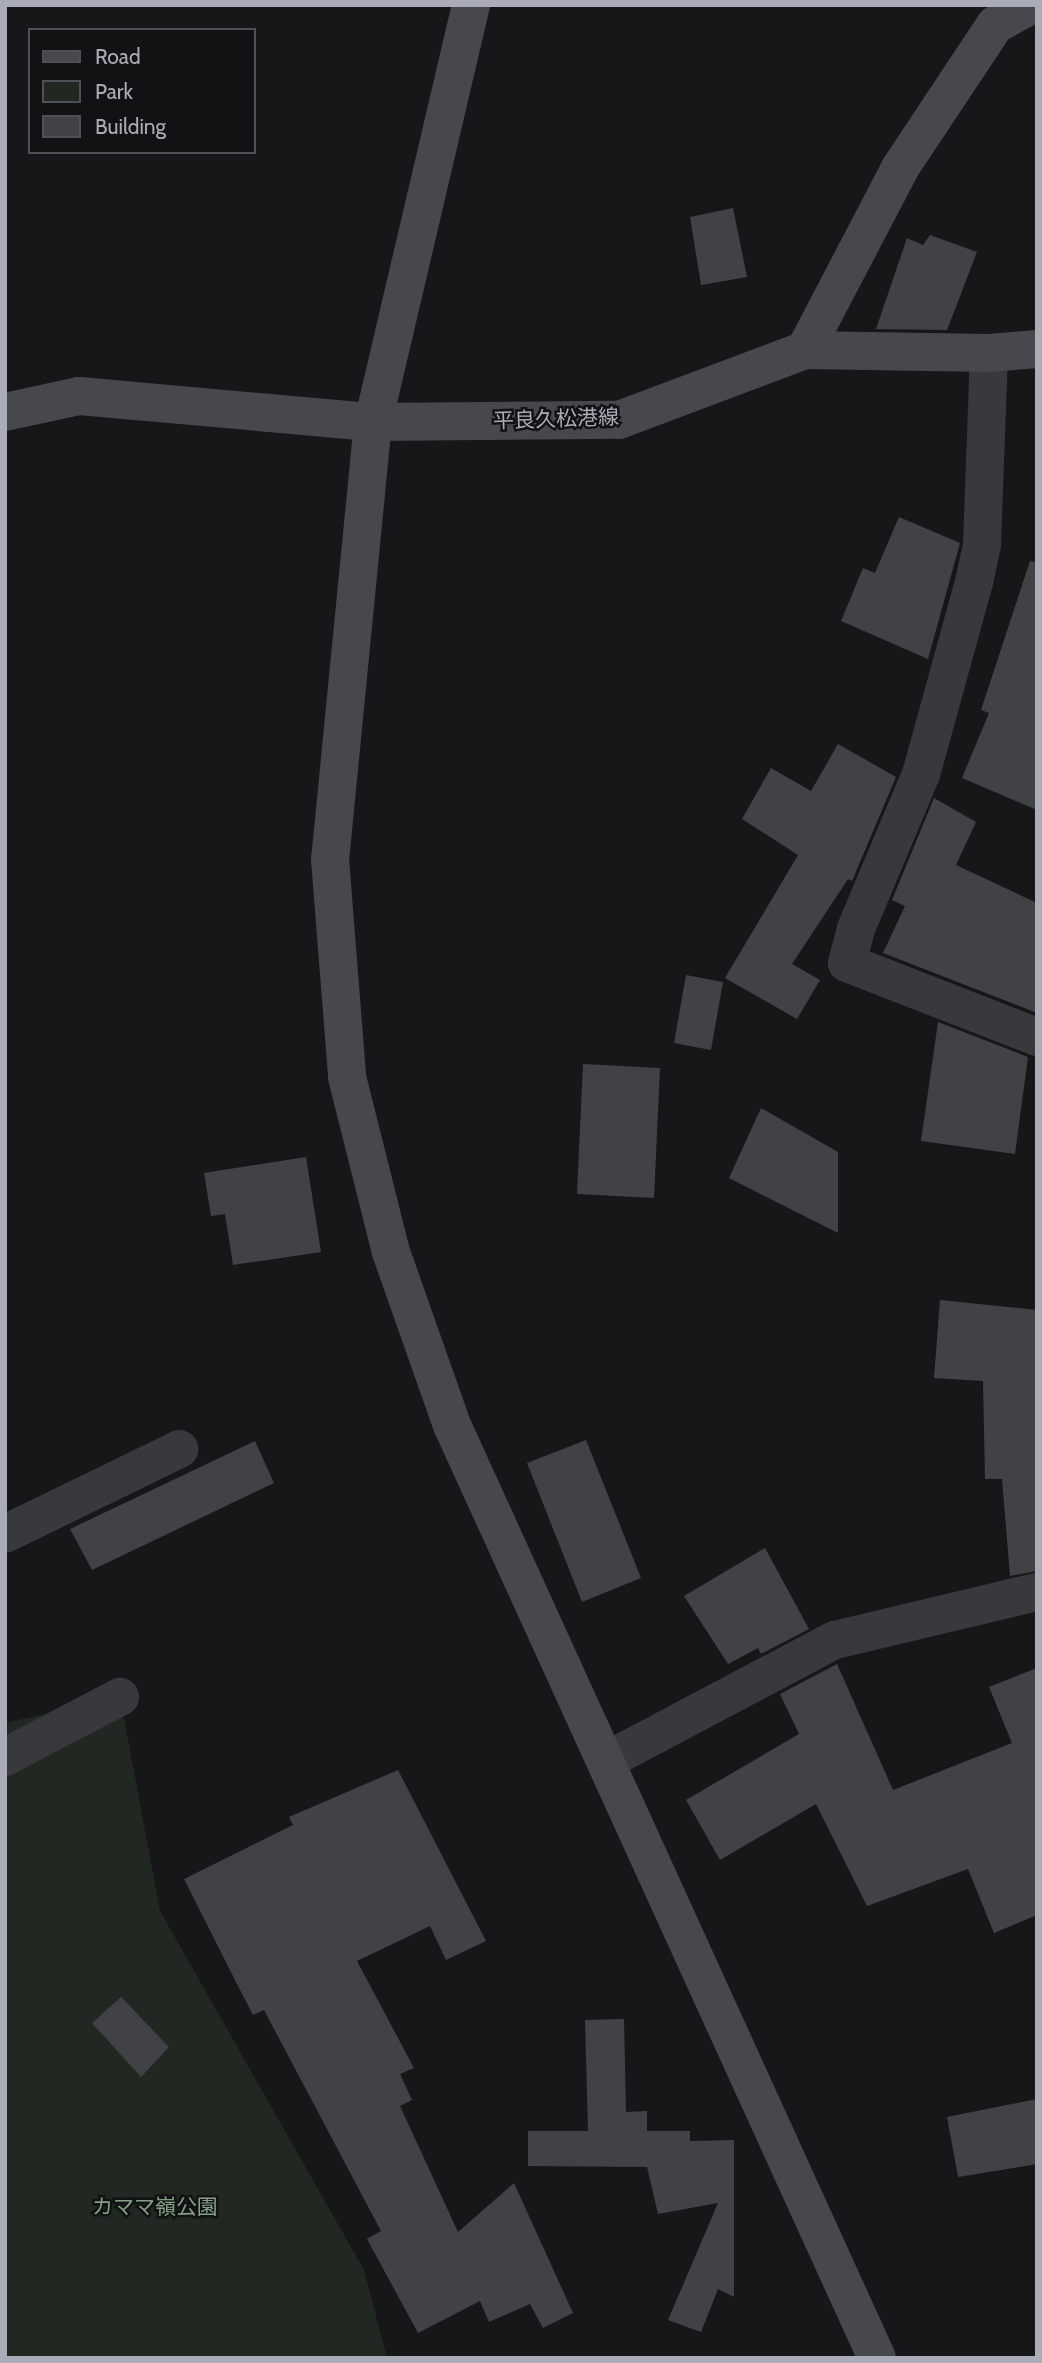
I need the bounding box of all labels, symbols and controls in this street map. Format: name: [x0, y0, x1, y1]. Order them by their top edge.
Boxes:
legend: [28, 28, 256, 154]
text: Road: [95, 44, 141, 69]
text: Park: [95, 79, 133, 104]
text: Building: [95, 114, 166, 139]
street label: 平良久松港線: [493, 404, 619, 434]
park label: カママ嶺公園: [92, 2194, 218, 2220]

